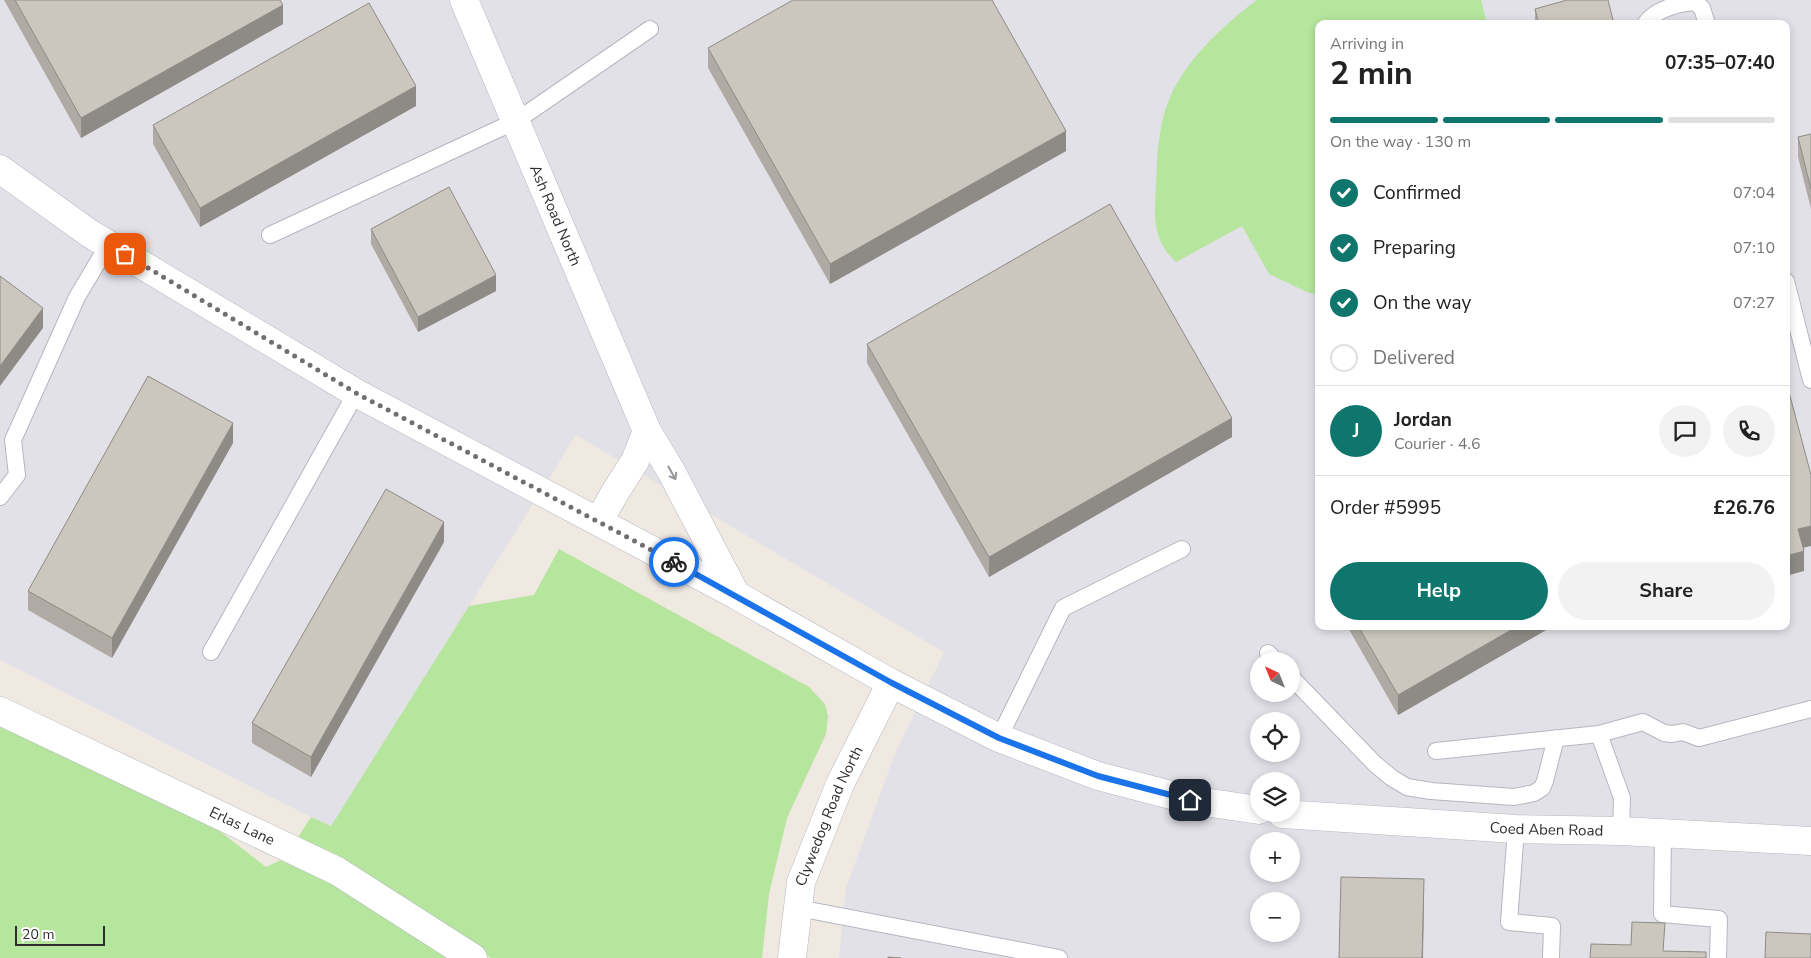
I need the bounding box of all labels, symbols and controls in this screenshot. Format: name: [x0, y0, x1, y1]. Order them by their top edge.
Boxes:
text: Arriving in: [1330, 33, 1404, 55]
text: 07:35–07:40: [1665, 50, 1775, 76]
text: 2 min: [1330, 52, 1413, 95]
text: On the way · 130 m: [1330, 131, 1471, 153]
street label: Ash Road North: [525, 162, 586, 269]
icon: check: [1330, 179, 1358, 207]
text: Confirmed: [1373, 180, 1461, 206]
text: 07:04: [1733, 182, 1775, 204]
pin: [104, 233, 146, 275]
icon: check: [1330, 234, 1358, 262]
text: Preparing: [1373, 235, 1456, 261]
text: 07:10: [1733, 237, 1775, 259]
icon: bag: [111, 240, 139, 268]
icon: check: [1330, 289, 1358, 317]
text: On the way: [1373, 290, 1471, 316]
text: 07:27: [1733, 292, 1775, 314]
text: Delivered: [1373, 345, 1455, 371]
button: chat: [1659, 405, 1711, 457]
button: phone: [1723, 405, 1775, 457]
text: Jordan: [1394, 407, 1452, 433]
text: J: [1353, 418, 1359, 444]
text: Courier · 4.6: [1394, 433, 1480, 455]
one-way arrow: [668, 465, 677, 480]
text: Order #5995: [1330, 495, 1441, 521]
text: £26.76: [1713, 495, 1775, 521]
courier: [649, 537, 699, 587]
icon: bike: [660, 548, 688, 576]
button: Help: [1330, 562, 1548, 620]
button: Share: [1558, 562, 1775, 620]
north arrow: [1250, 652, 1300, 702]
map controls: [1250, 652, 1300, 942]
button: locate: [1250, 712, 1300, 762]
street label: Clywedog Road North: [790, 743, 868, 889]
button: layers: [1250, 772, 1300, 822]
pin: [1169, 779, 1211, 821]
icon: home: [1176, 786, 1204, 814]
street label: Erlas Lane: [206, 802, 278, 850]
street label: Coed Aben Road: [1489, 817, 1603, 841]
button: +: [1250, 832, 1300, 882]
button: −: [1250, 892, 1300, 942]
scale bar: [15, 923, 105, 946]
text: 20 m: [22, 925, 54, 944]

